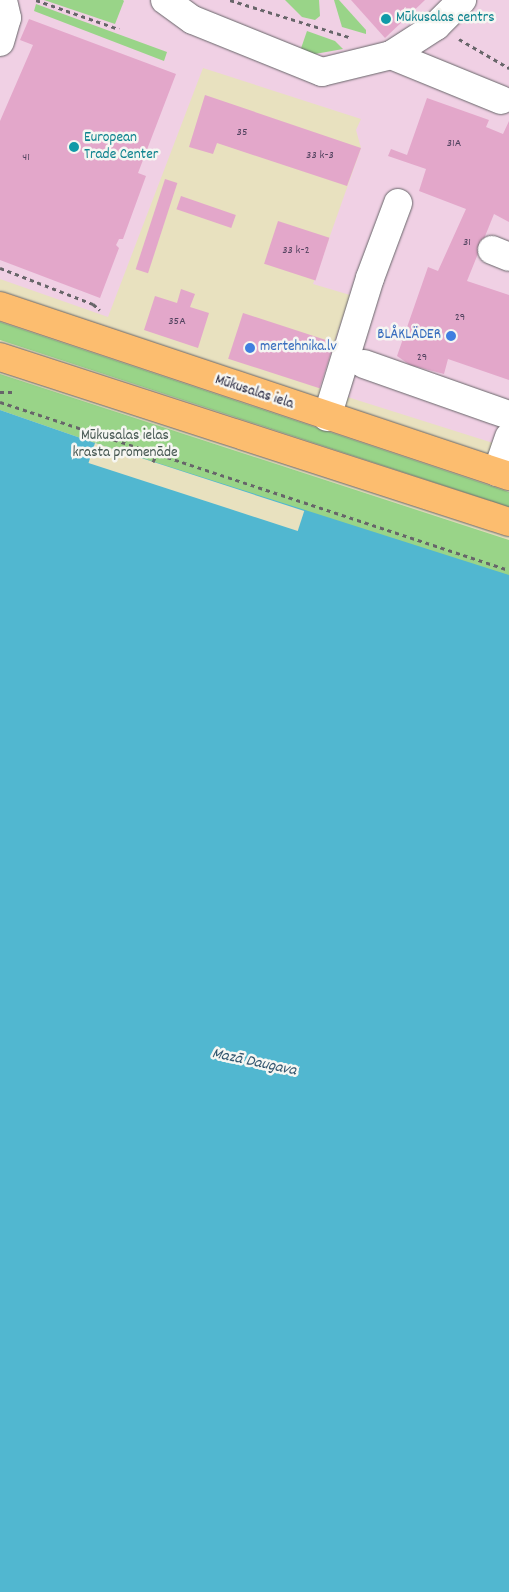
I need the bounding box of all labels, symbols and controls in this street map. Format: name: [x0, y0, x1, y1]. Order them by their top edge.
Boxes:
place label: Mūkusalas centrs: [396, 10, 495, 28]
marker: Mūkusalas centrs: [380, 13, 392, 25]
house number: 35: [237, 126, 247, 140]
place label: European Trade Center: [84, 129, 158, 164]
house number: 31A: [447, 137, 461, 151]
marker: European Trade Center: [68, 141, 80, 153]
house number: 33 k-3: [306, 149, 334, 163]
house number: 41: [22, 151, 30, 165]
house number: 31: [463, 236, 471, 250]
house number: 33 k-2: [282, 244, 310, 258]
house number: 29: [455, 311, 465, 325]
house number: 35A: [168, 315, 186, 329]
place label: BLÅKLÄDER: [377, 327, 441, 345]
marker: BLÅKLÄDER: [445, 330, 457, 342]
place label: mertehnika.lv: [260, 339, 337, 357]
marker: mertehnika.lv: [244, 342, 256, 354]
house number: 29: [417, 351, 427, 365]
street label: Mūkusalas iela: [212, 372, 296, 414]
park label: Mūkusalas ielas krasta promenāde: [72, 427, 178, 462]
water label: Mazā Daugava: [210, 1045, 298, 1081]

